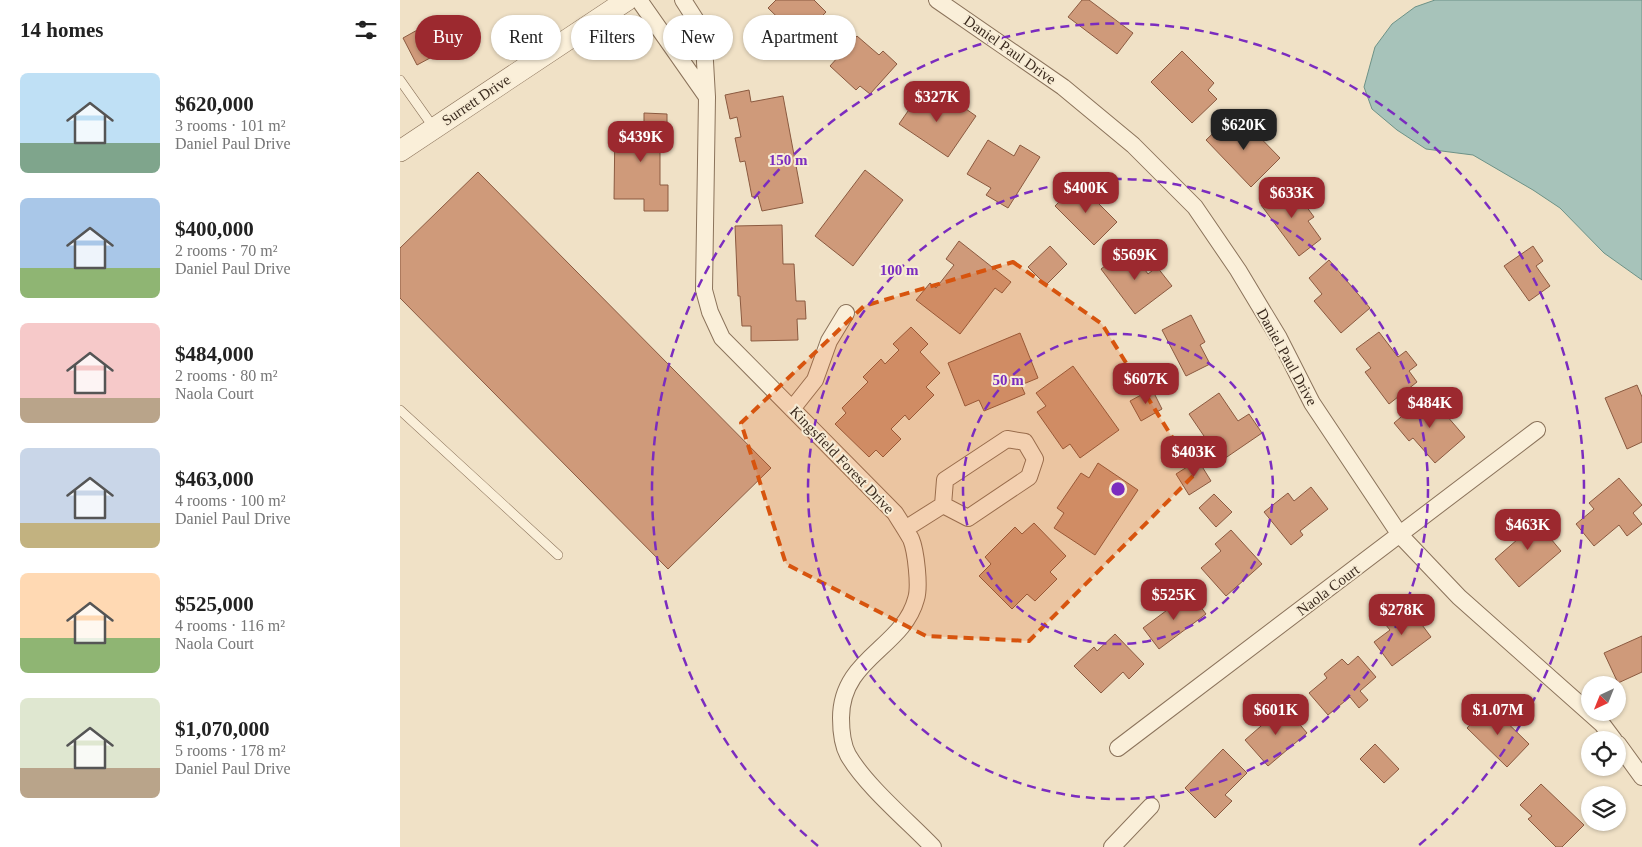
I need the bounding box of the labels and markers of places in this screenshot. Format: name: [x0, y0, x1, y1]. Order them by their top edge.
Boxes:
pin: $327K: [902, 80, 972, 123]
pin: $620K: [1209, 108, 1279, 151]
pin: $439K: [606, 120, 676, 163]
pin: $400K: [1051, 172, 1121, 214]
pin: $633K: [1257, 176, 1327, 219]
pin: $569K: [1100, 238, 1170, 281]
pin: $607K: [1111, 362, 1181, 405]
pin: $484K: [1395, 386, 1465, 429]
pin: $403K: [1159, 436, 1229, 478]
centre of rings: [1109, 480, 1127, 498]
pin: $463K: [1493, 508, 1563, 551]
pin: $525K: [1139, 578, 1209, 621]
pin: $278K: [1367, 594, 1437, 636]
pin: $601K: [1241, 694, 1311, 736]
pin: $1.07M: [1457, 694, 1539, 736]

